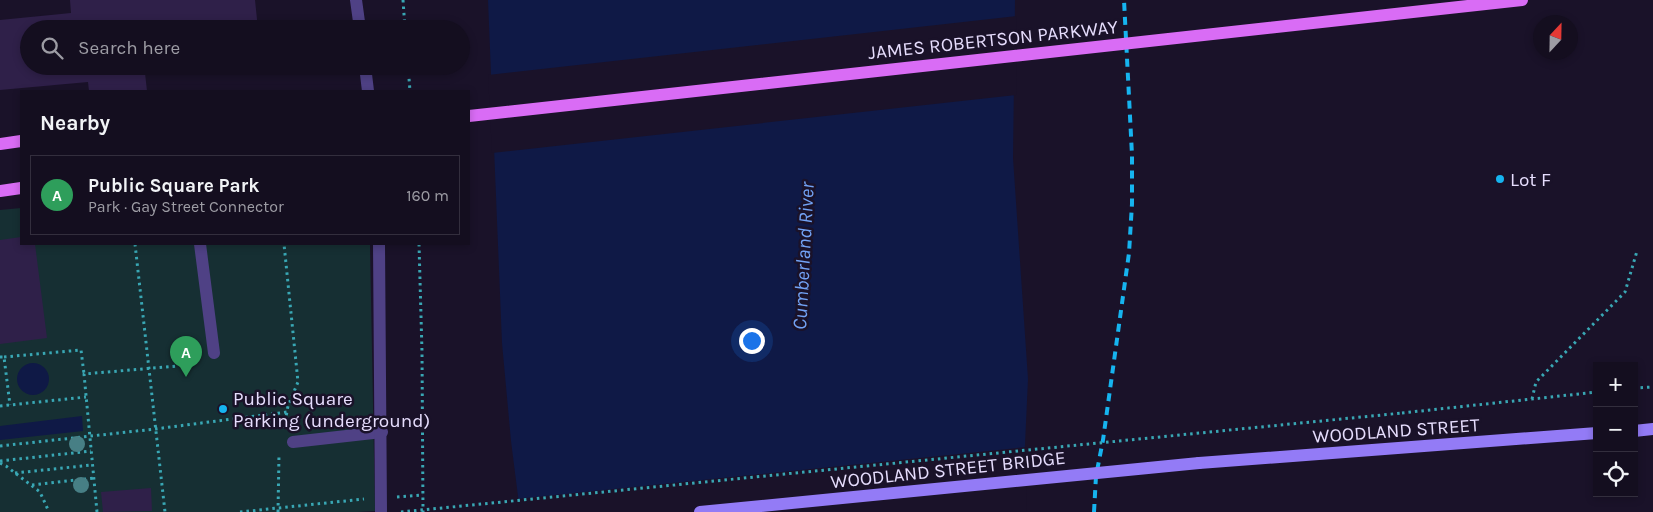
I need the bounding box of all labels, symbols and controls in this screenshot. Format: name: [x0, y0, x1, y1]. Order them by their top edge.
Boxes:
north arrow: [1533, 15, 1578, 60]
street label: JAMES ROBERTSON PARKWAY: [867, 16, 1120, 64]
search box: [20, 20, 470, 75]
icon: search: [38, 34, 66, 62]
text: Search here: [78, 37, 180, 59]
text: Nearby: [40, 111, 110, 135]
place label: Lot F: [1510, 169, 1551, 191]
marker: Lot F: [1494, 173, 1506, 185]
text: Public Square Park: [88, 175, 259, 197]
water label: Cumberland River: [788, 180, 819, 331]
text: A: [52, 186, 62, 205]
text: 160 m: [406, 186, 449, 205]
text: Park · Gay Street Connector: [88, 197, 284, 216]
your location: [739, 328, 765, 354]
pin: A: [170, 336, 202, 377]
map controls: [1593, 362, 1638, 497]
button: +: [1593, 362, 1638, 407]
place label: Public Square Parking (underground): [233, 388, 430, 432]
marker: Public Square Parking (underground): [217, 403, 229, 415]
button: −: [1593, 407, 1638, 452]
street label: WOODLAND STREET: [1312, 414, 1481, 448]
street label: WOODLAND STREET BRIDGE: [830, 447, 1067, 493]
button: locate: [1593, 452, 1638, 497]

